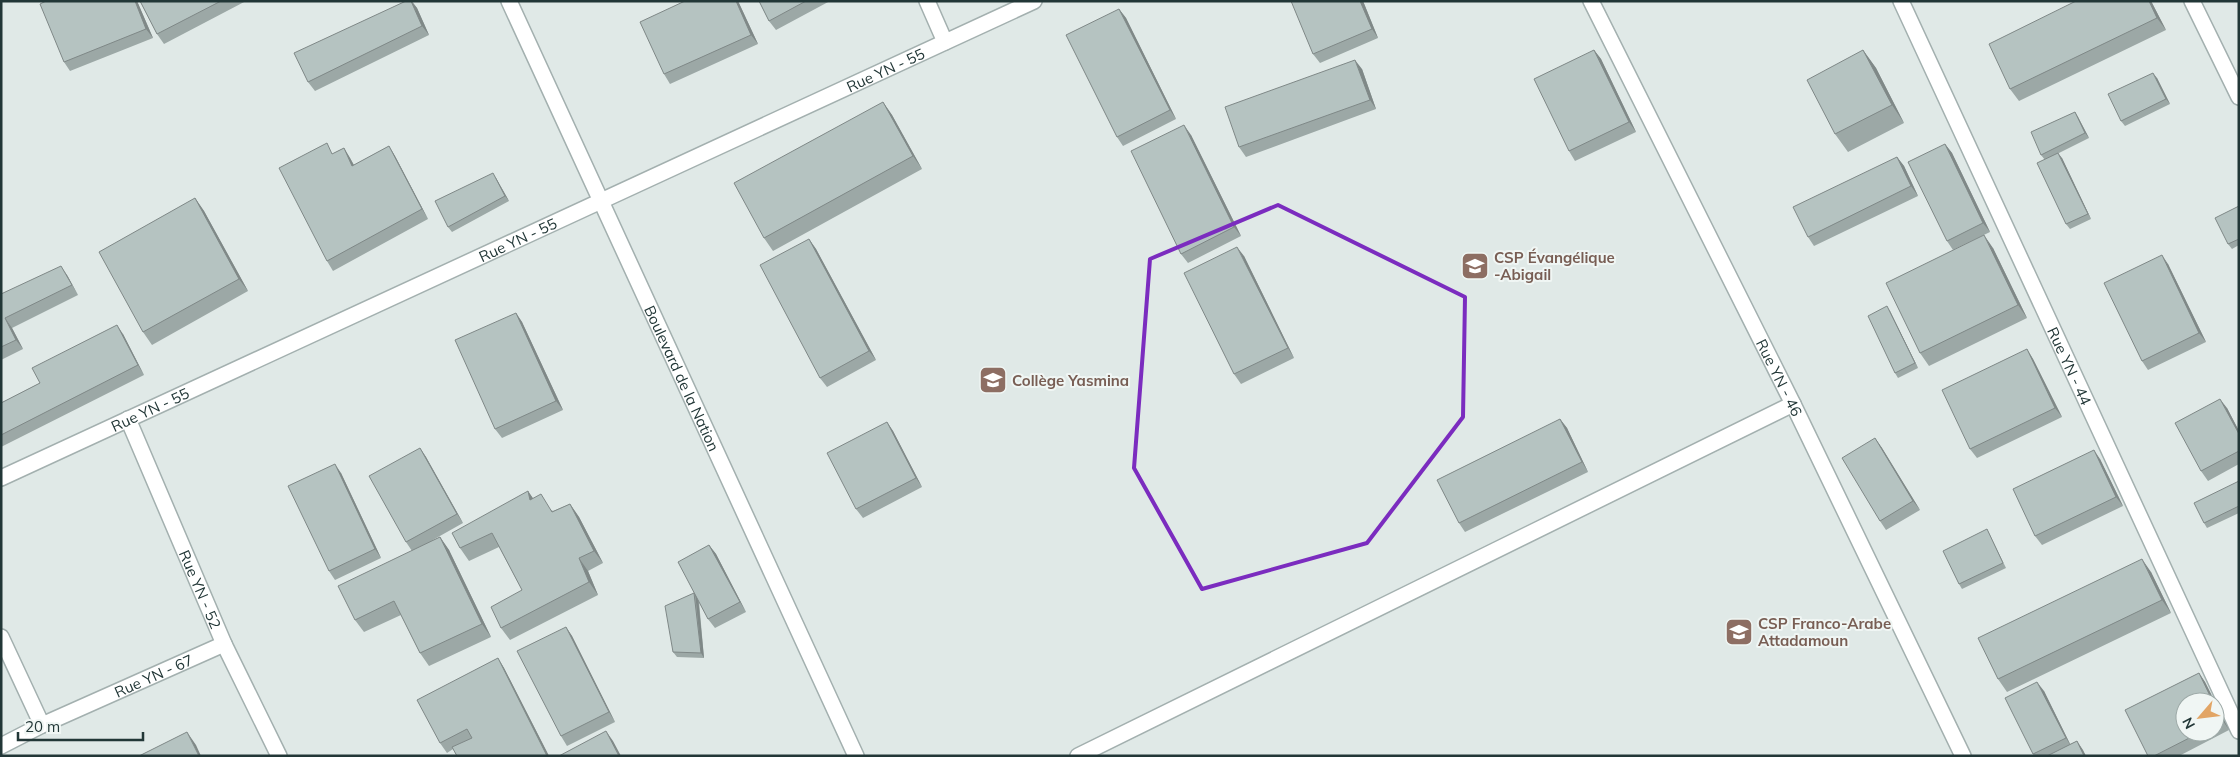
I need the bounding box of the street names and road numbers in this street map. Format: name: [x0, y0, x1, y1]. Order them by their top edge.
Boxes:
street label: Rue YN - 55: [843, 43, 927, 96]
street label: Rue YN - 55: [475, 213, 560, 266]
street label: Boulevard de la Nation: [641, 302, 724, 454]
street label: Rue YN - 44: [2044, 324, 2096, 408]
street label: Rue YN - 46: [1752, 336, 1807, 419]
street label: Rue YN - 55: [108, 383, 192, 435]
street label: Rue YN - 52: [175, 547, 226, 632]
street label: Rue YN - 67: [111, 650, 196, 701]

